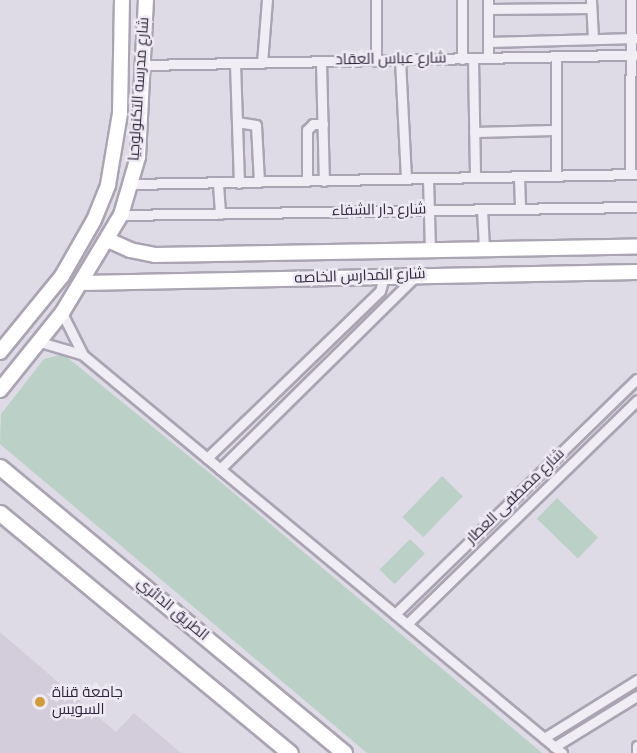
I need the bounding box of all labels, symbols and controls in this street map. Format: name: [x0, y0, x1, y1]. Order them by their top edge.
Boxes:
street label: شارع مدرسه التكنولوجيا: [126, 16, 154, 162]
street label: شارع عباس العقاد: [335, 50, 447, 70]
street label: شارع دار الشفاء: [332, 201, 426, 221]
street label: شارع المدارس الخاصه: [294, 266, 426, 288]
street label: شارع مصطفى العطار: [463, 445, 569, 549]
street label: الطريق الدائري: [132, 575, 212, 645]
place label: جامعة قناة السويس: [52, 684, 123, 719]
marker: جامعة قناة السويس: [33, 695, 47, 709]

